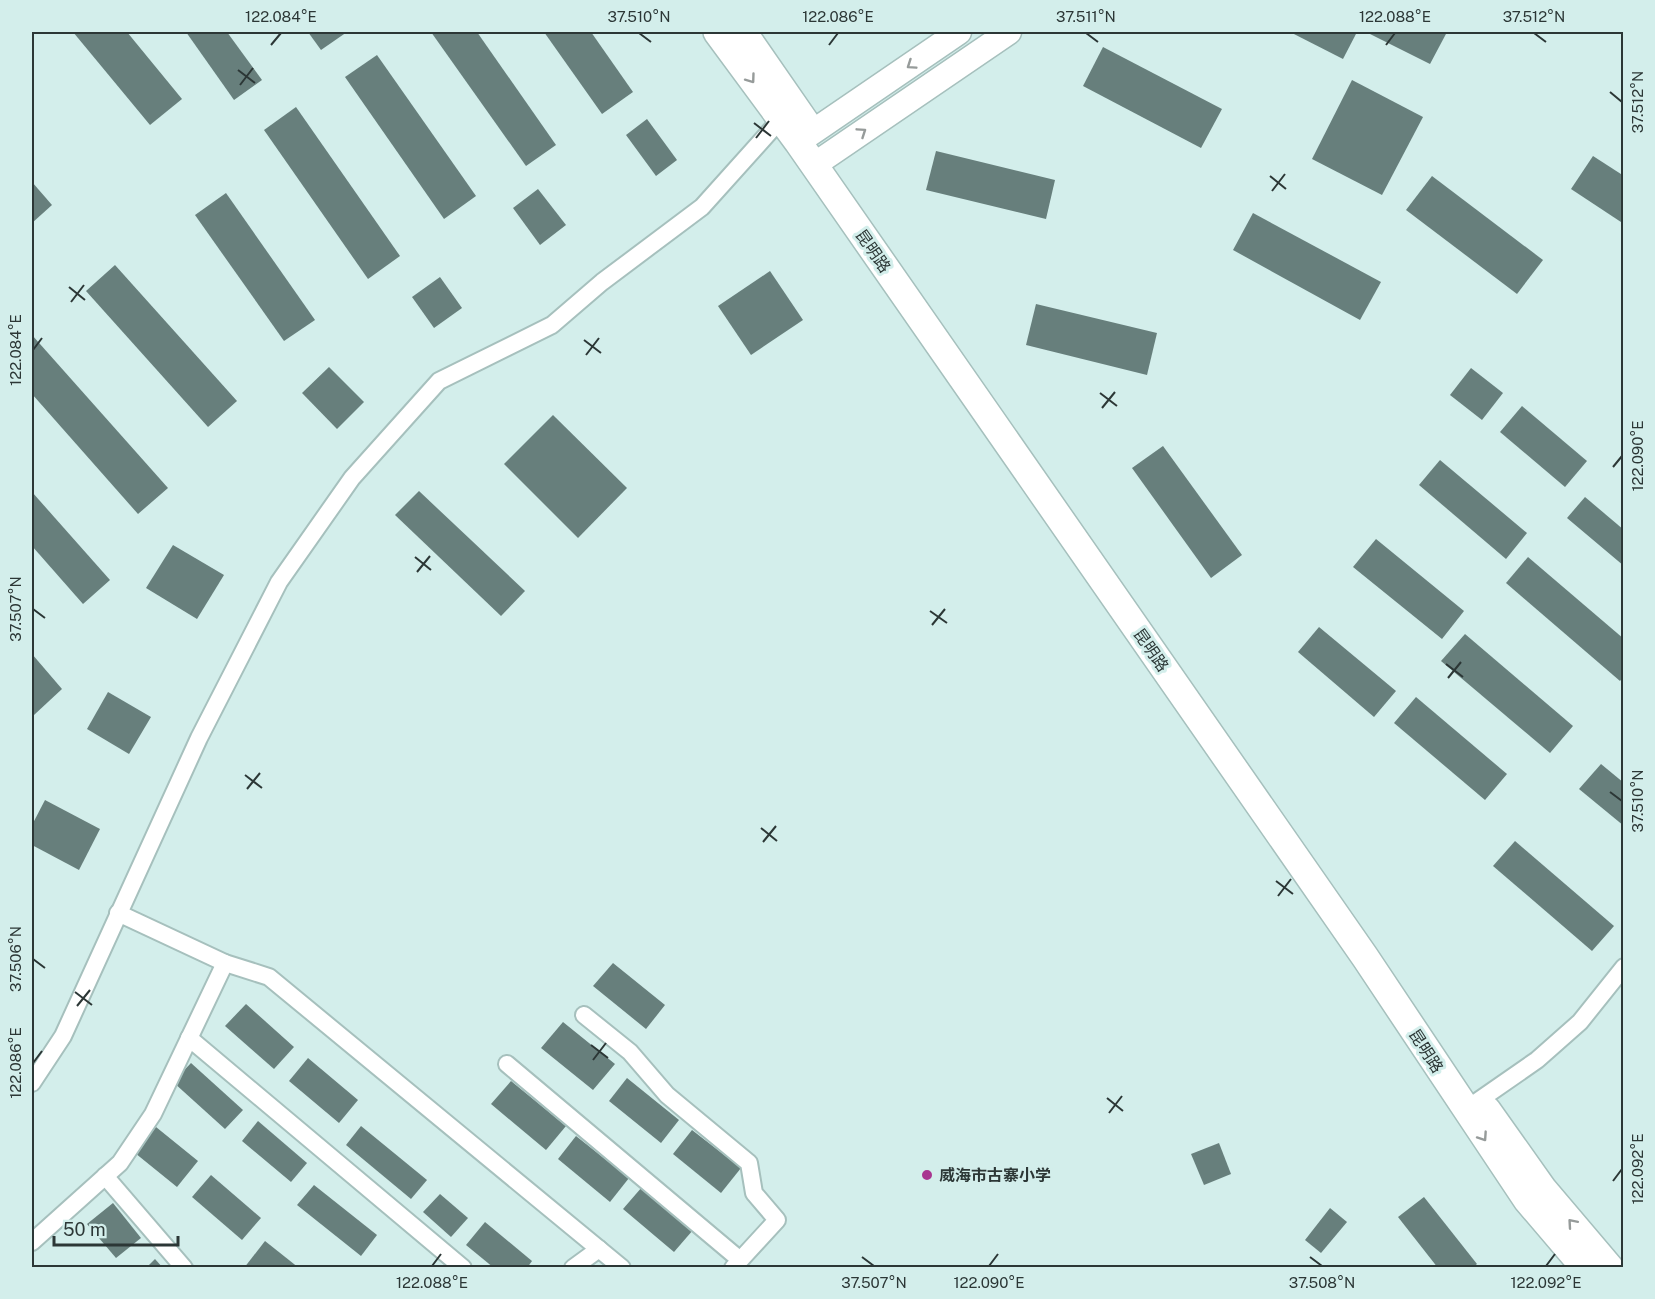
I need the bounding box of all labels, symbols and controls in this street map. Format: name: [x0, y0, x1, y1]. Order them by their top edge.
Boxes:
text: 122.084°E: [245, 8, 317, 25]
text: 37.510°N: [608, 8, 670, 25]
text: 122.086°E: [802, 8, 874, 25]
text: 37.511°N: [1056, 8, 1116, 25]
text: 122.088°E: [1359, 8, 1431, 25]
text: 37.512°N: [1503, 8, 1565, 25]
one-way arrow: [907, 57, 918, 68]
text: 37.512°N: [1629, 71, 1646, 133]
one-way arrow: [744, 72, 755, 83]
one-way arrow: [855, 128, 866, 139]
street label: 昆明路: [851, 226, 895, 276]
text: 122.084°E: [7, 314, 24, 386]
text: 122.090°E: [1629, 420, 1646, 492]
text: 37.507°N: [7, 576, 24, 642]
street label: 昆明路: [1129, 625, 1173, 675]
text: 37.510°N: [1629, 770, 1646, 832]
text: 37.506°N: [7, 926, 24, 992]
street label: 昆明路: [1405, 1026, 1447, 1076]
text: 122.086°E: [7, 1027, 24, 1099]
one-way arrow: [1476, 1131, 1487, 1142]
text: 122.092°E: [1629, 1133, 1646, 1205]
place label: 威海市古寨小学: [939, 1166, 1051, 1185]
marker: 威海市古寨小学: [920, 1168, 934, 1182]
scale bar: [54, 1209, 178, 1247]
text: 50 m: [63, 1219, 106, 1240]
one-way arrow: [1568, 1219, 1579, 1230]
text: 122.088°E: [396, 1274, 468, 1291]
text: 37.507°N: [841, 1274, 907, 1291]
text: 122.090°E: [953, 1274, 1025, 1291]
text: 37.508°N: [1289, 1274, 1355, 1291]
text: 122.092°E: [1510, 1274, 1582, 1291]

